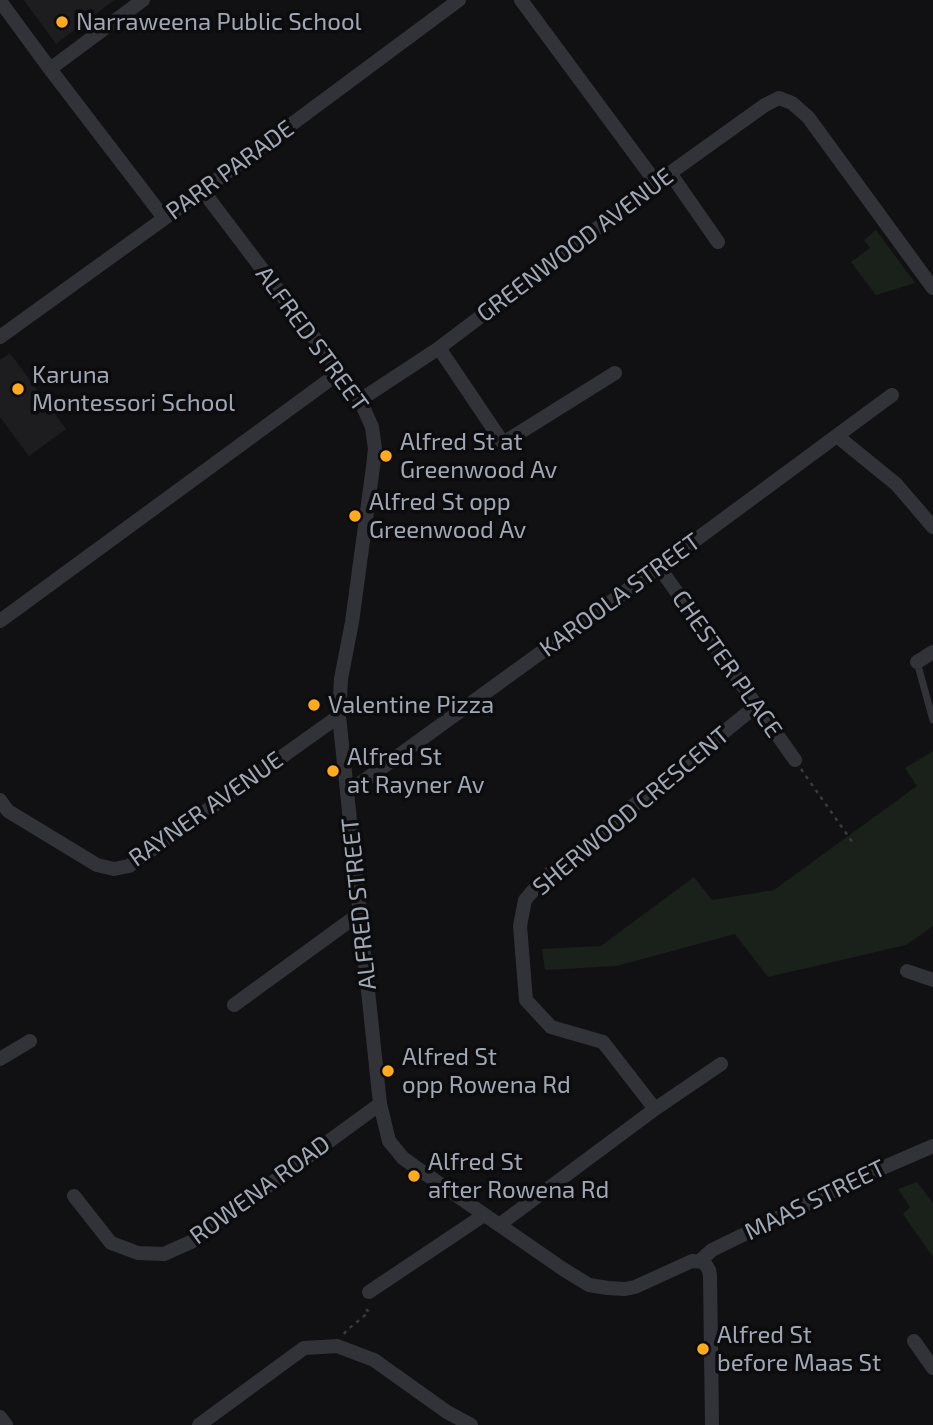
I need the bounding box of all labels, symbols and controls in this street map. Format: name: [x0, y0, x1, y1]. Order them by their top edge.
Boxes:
place label: Narraweena Public School: [76, 8, 362, 36]
marker: Narraweena Public School: [54, 14, 70, 30]
street label: PARR PARADE: [161, 114, 299, 226]
street label: GREENWOOD AVENUE: [471, 162, 679, 328]
street label: ALFRED STREET: [250, 261, 374, 417]
place label: Karuna Montessori School: [32, 361, 235, 417]
marker: Karuna Montessori School: [10, 381, 26, 397]
place label: Alfred St at Greenwood Av: [400, 428, 557, 484]
marker: Alfred St at Greenwood Av: [378, 448, 394, 464]
place label: Alfred St opp Greenwood Av: [369, 488, 526, 544]
marker: Alfred St opp Greenwood Av: [347, 508, 363, 524]
street label: KAROOLA STREET: [534, 527, 706, 663]
street label: CHESTER PLACE: [666, 585, 788, 743]
place label: Valentine Pizza: [328, 691, 494, 719]
marker: Valentine Pizza: [306, 697, 322, 713]
street label: SHERWOOD CRESCENT: [527, 720, 735, 902]
place label: Alfred St at Rayner Av: [347, 743, 484, 799]
street label: RAYNER AVENUE: [124, 745, 288, 873]
marker: Alfred St at Rayner Av: [325, 763, 341, 779]
street label: ALFRED STREET: [336, 817, 382, 991]
place label: Alfred St opp Rowena Rd: [402, 1043, 571, 1099]
marker: Alfred St opp Rowena Rd: [380, 1063, 396, 1079]
street label: ROWENA ROAD: [184, 1130, 336, 1250]
place label: Alfred St after Rowena Rd: [428, 1148, 609, 1204]
street label: MAAS STREET: [740, 1154, 890, 1246]
marker: Alfred St after Rowena Rd: [406, 1168, 422, 1184]
place label: Alfred St before Maas St: [717, 1321, 881, 1377]
marker: Alfred St before Maas St: [695, 1341, 711, 1357]

